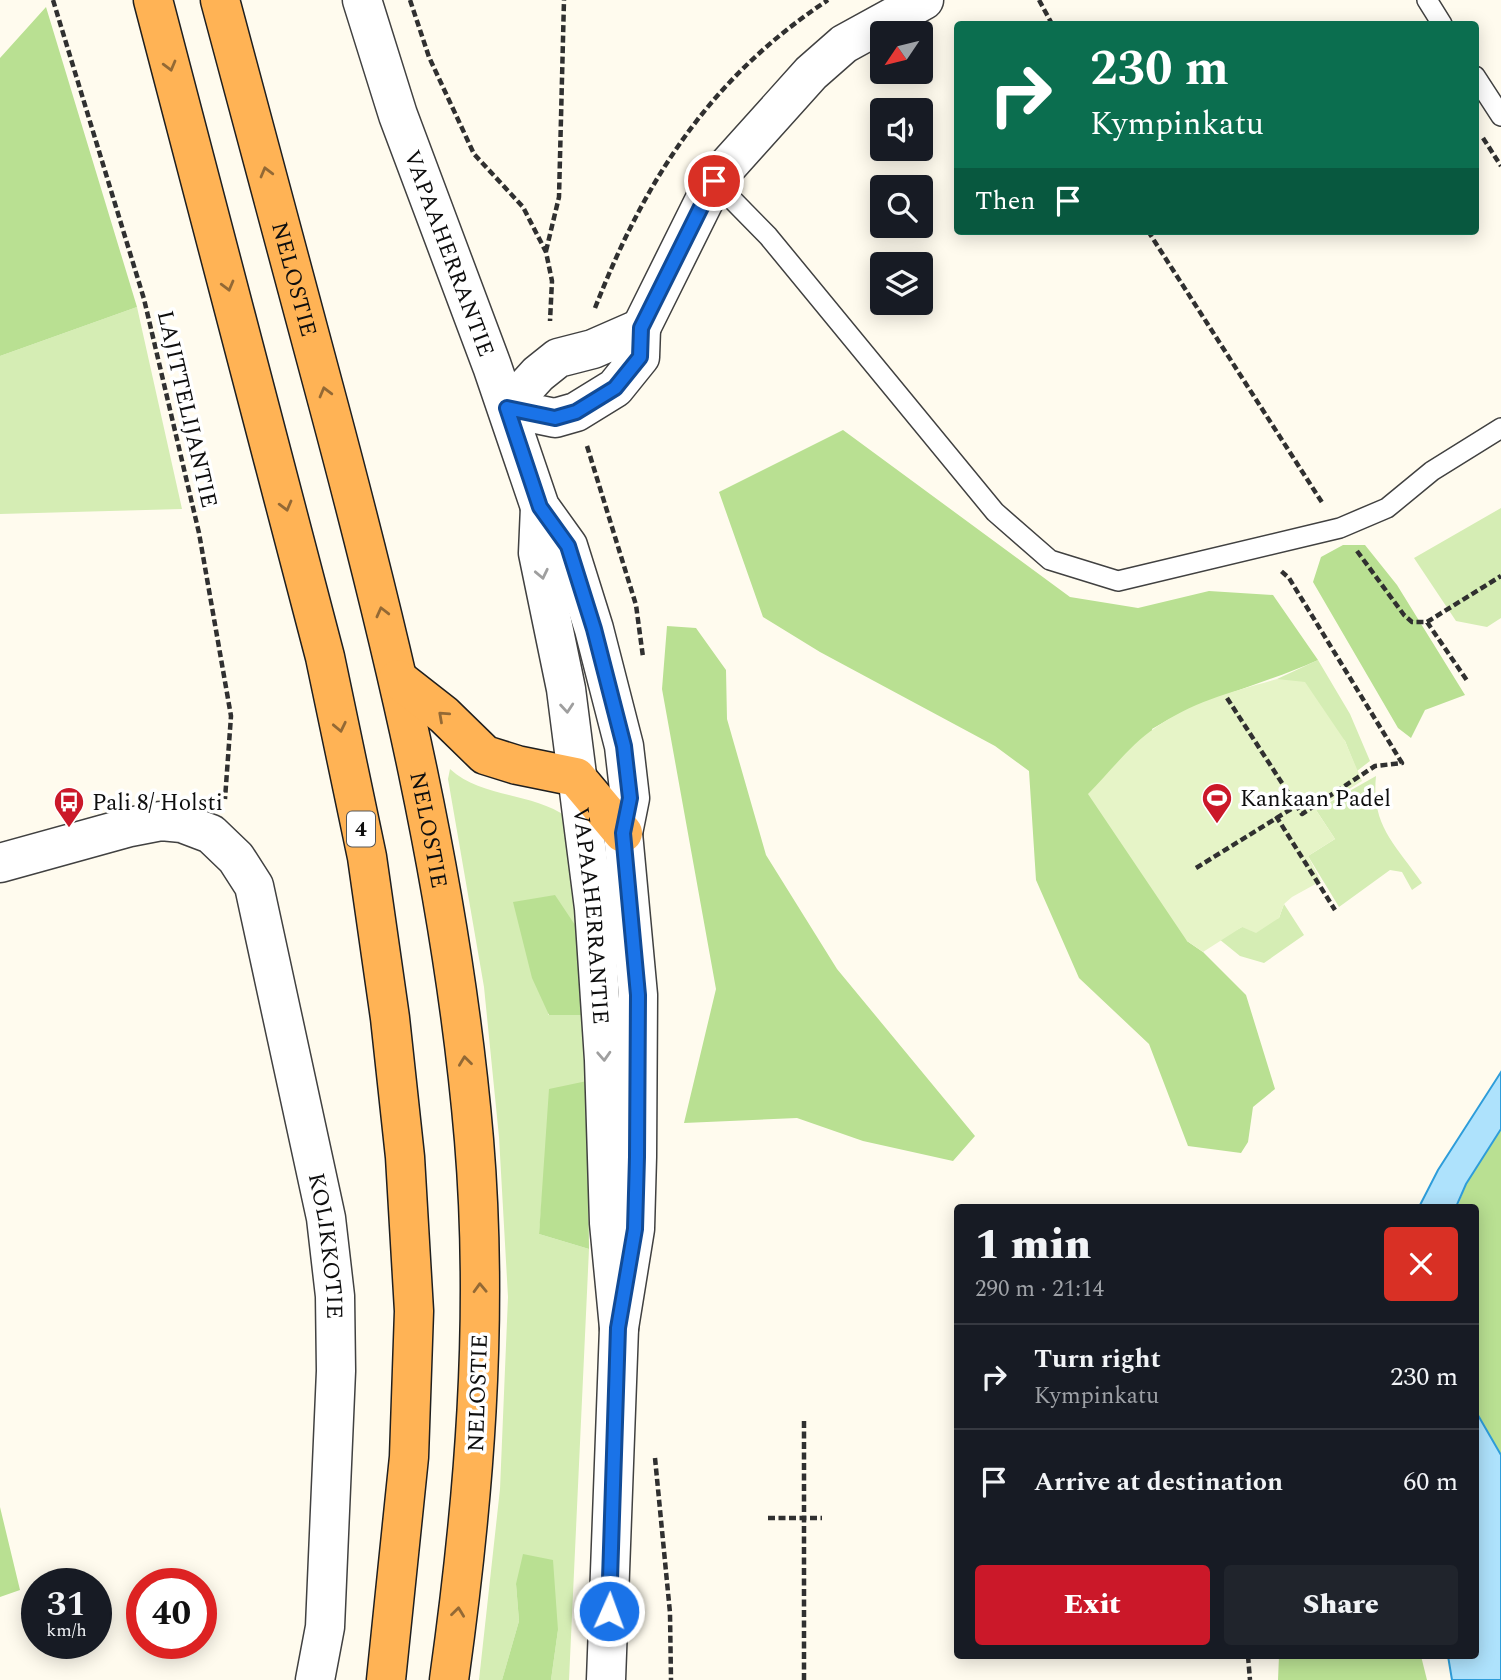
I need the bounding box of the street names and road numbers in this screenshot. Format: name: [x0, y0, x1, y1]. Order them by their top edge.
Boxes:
street label: VAPAAHERRANTIE: [394, 145, 503, 362]
street label: NELOSTIE: [261, 218, 326, 341]
street label: LAJITTELIJANTIE: [147, 307, 226, 512]
street label: NELOSTIE: [399, 769, 456, 891]
street label: VAPAAHERRANTIE: [562, 805, 618, 1026]
road number: 4: [347, 812, 375, 846]
street label: KOLIKKOTIE: [298, 1170, 351, 1319]
street label: NELOSTIE: [459, 1334, 498, 1453]

